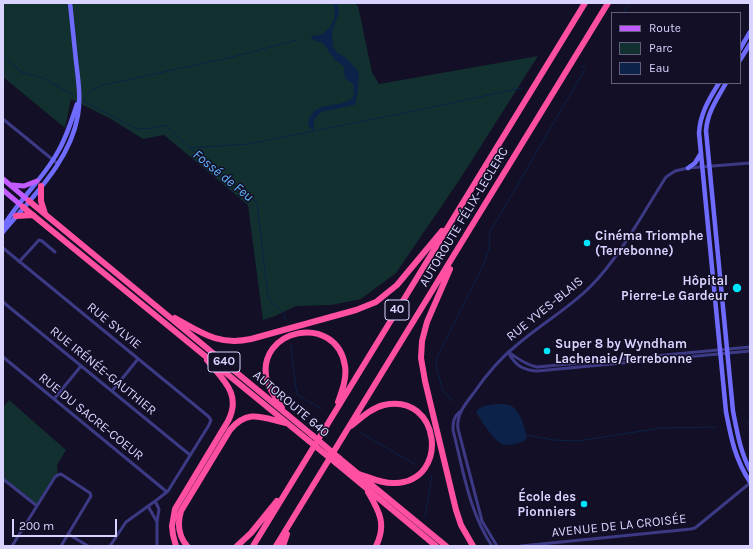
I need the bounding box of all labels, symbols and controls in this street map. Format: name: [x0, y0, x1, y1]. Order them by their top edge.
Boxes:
legend: [611, 12, 741, 84]
text: Route: [649, 21, 681, 35]
text: Parc: [649, 41, 673, 55]
text: Eau: [649, 61, 670, 75]
street label: AUTOROUTE FÉLIX-LECLERC: [416, 144, 512, 290]
water label: Fossé de Feu: [189, 146, 257, 206]
place label: Cinéma Triomphe (Terrebonne): [595, 228, 704, 259]
marker: Cinéma Triomphe (Terrebonne): [582, 238, 592, 248]
street label: RUE YVES-BLAIS: [504, 273, 586, 345]
place label: Hôpital Pierre-Le Gardeur: [621, 273, 728, 304]
marker: Hôpital Pierre-Le Gardeur: [731, 282, 743, 294]
street label: RUE SYLVIE: [84, 299, 144, 353]
road number: 40: [385, 300, 409, 320]
street label: RUE IRÉNÉE-GAUTHIER: [47, 323, 159, 419]
place label: Super 8 by Wyndham Lachenaie/Terrebonne: [555, 336, 692, 367]
marker: Super 8 by Wyndham Lachenaie/Terrebonne: [542, 346, 552, 356]
road number: 640: [208, 352, 240, 372]
street label: AUTOROUTE 640: [250, 367, 332, 441]
street label: RUE DU SACRE-COEUR: [35, 370, 147, 464]
place label: École des Pionniers: [518, 489, 576, 520]
marker: École des Pionniers: [579, 499, 589, 509]
scale bar: [14, 511, 119, 537]
street label: AVENUE DE LA CROISÉE: [551, 511, 687, 541]
text: 200 m: [19, 519, 54, 533]

